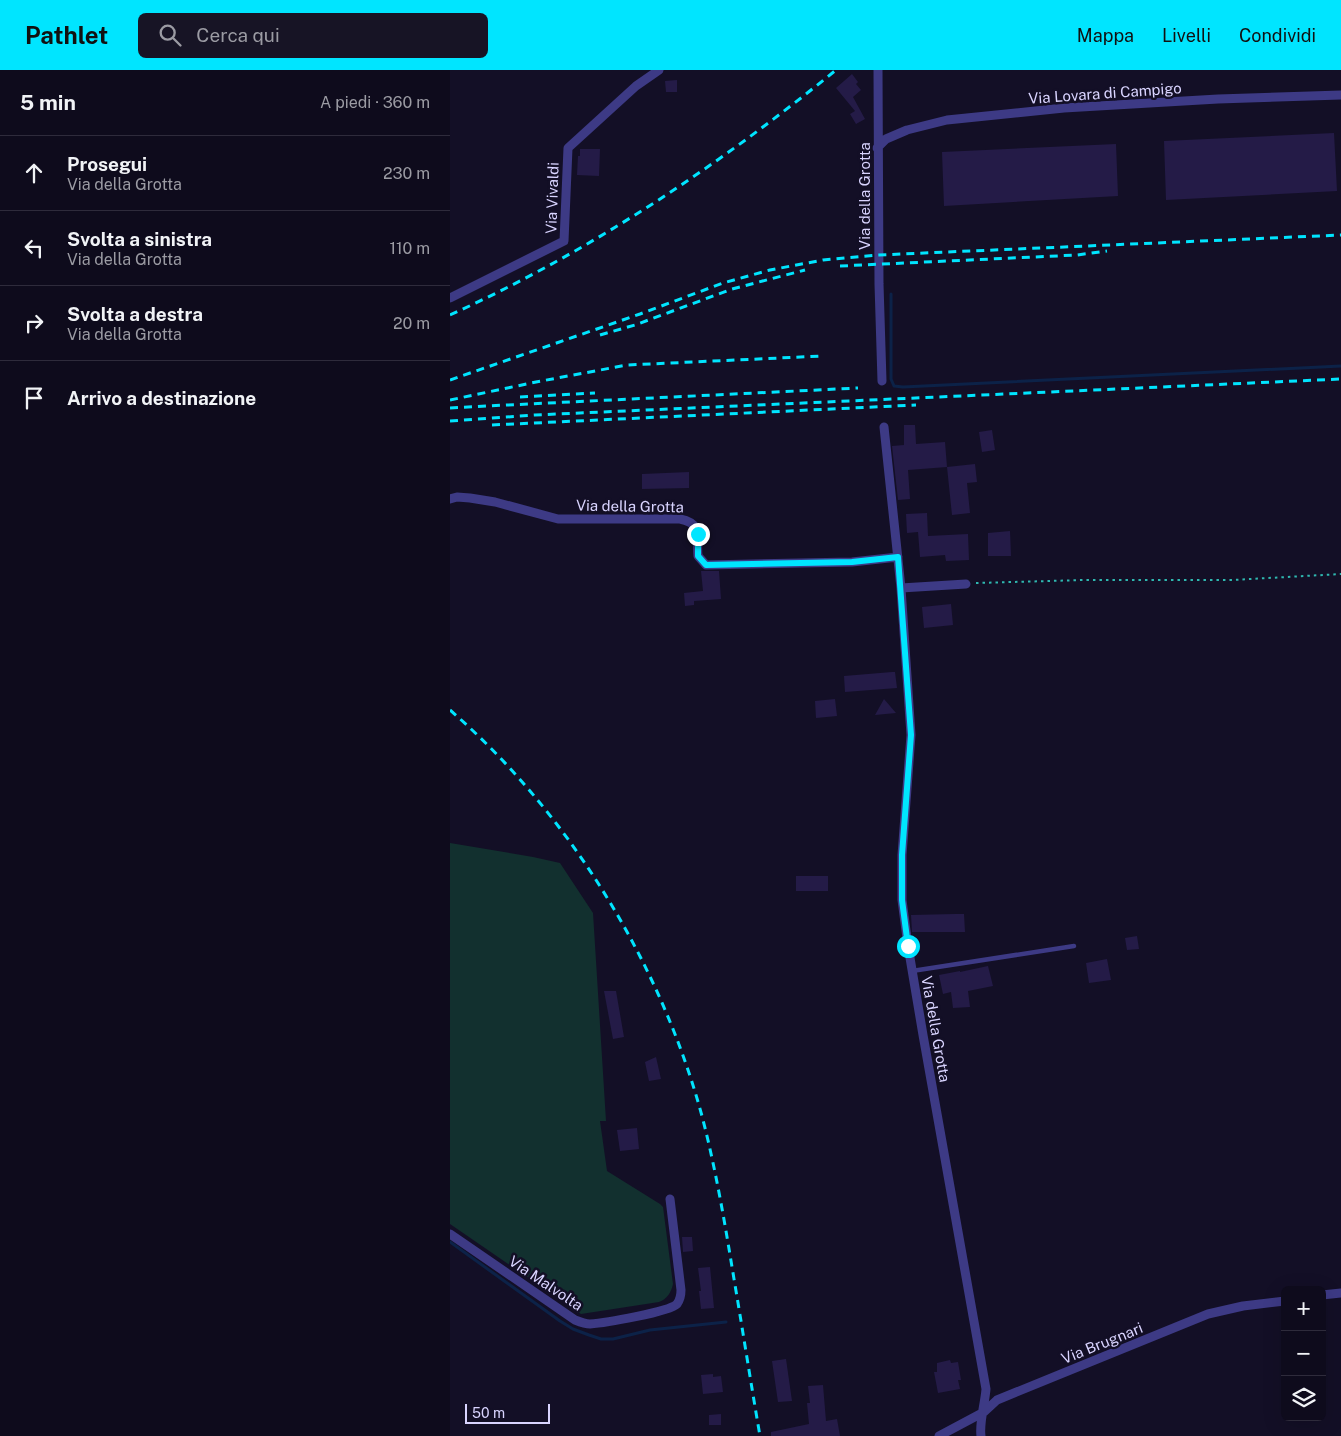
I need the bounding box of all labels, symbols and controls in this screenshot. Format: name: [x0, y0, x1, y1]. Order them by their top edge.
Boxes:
search box: [138, 13, 488, 58]
text: Pathlet: [25, 21, 108, 49]
icon: search: [156, 21, 184, 49]
text: Cerca qui: [196, 24, 280, 46]
text: Mappa: [1077, 25, 1134, 46]
text: Livelli: [1162, 25, 1211, 46]
text: Condividi: [1239, 25, 1316, 46]
street label: Via Lovara di Campigo: [1028, 79, 1182, 107]
text: 5 min: [20, 90, 76, 115]
text: A piedi · 360 m: [320, 93, 430, 112]
street label: Via della Grotta: [856, 142, 873, 250]
text: Prosegui: [67, 153, 147, 175]
icon: ahead: [20, 159, 48, 187]
street label: Via Vivaldi: [542, 162, 562, 234]
text: 230 m: [383, 164, 430, 183]
text: Via della Grotta: [67, 175, 182, 194]
text: Svolta a sinistra: [67, 228, 212, 250]
icon: left: [20, 234, 48, 262]
text: 110 m: [389, 239, 430, 258]
text: Via della Grotta: [67, 250, 182, 269]
text: Svolta a destra: [67, 303, 203, 325]
icon: right: [20, 309, 48, 337]
text: 20 m: [393, 314, 430, 333]
text: Via della Grotta: [67, 325, 182, 344]
icon: arrive: [20, 384, 48, 412]
text: Arrivo a destinazione: [67, 387, 256, 409]
street label: Via della Grotta: [576, 497, 684, 515]
route end: [687, 523, 710, 546]
route start: [897, 935, 920, 958]
street label: Via della Grotta: [918, 974, 954, 1084]
street label: Via Malvolta: [506, 1252, 586, 1314]
map controls: [1281, 1286, 1326, 1421]
button: +: [1281, 1286, 1326, 1331]
street label: Via Brugnari: [1059, 1319, 1145, 1367]
button: −: [1281, 1331, 1326, 1376]
button: layers: [1281, 1376, 1326, 1421]
scale bar: [465, 1401, 550, 1424]
text: 50 m: [472, 1405, 505, 1421]

